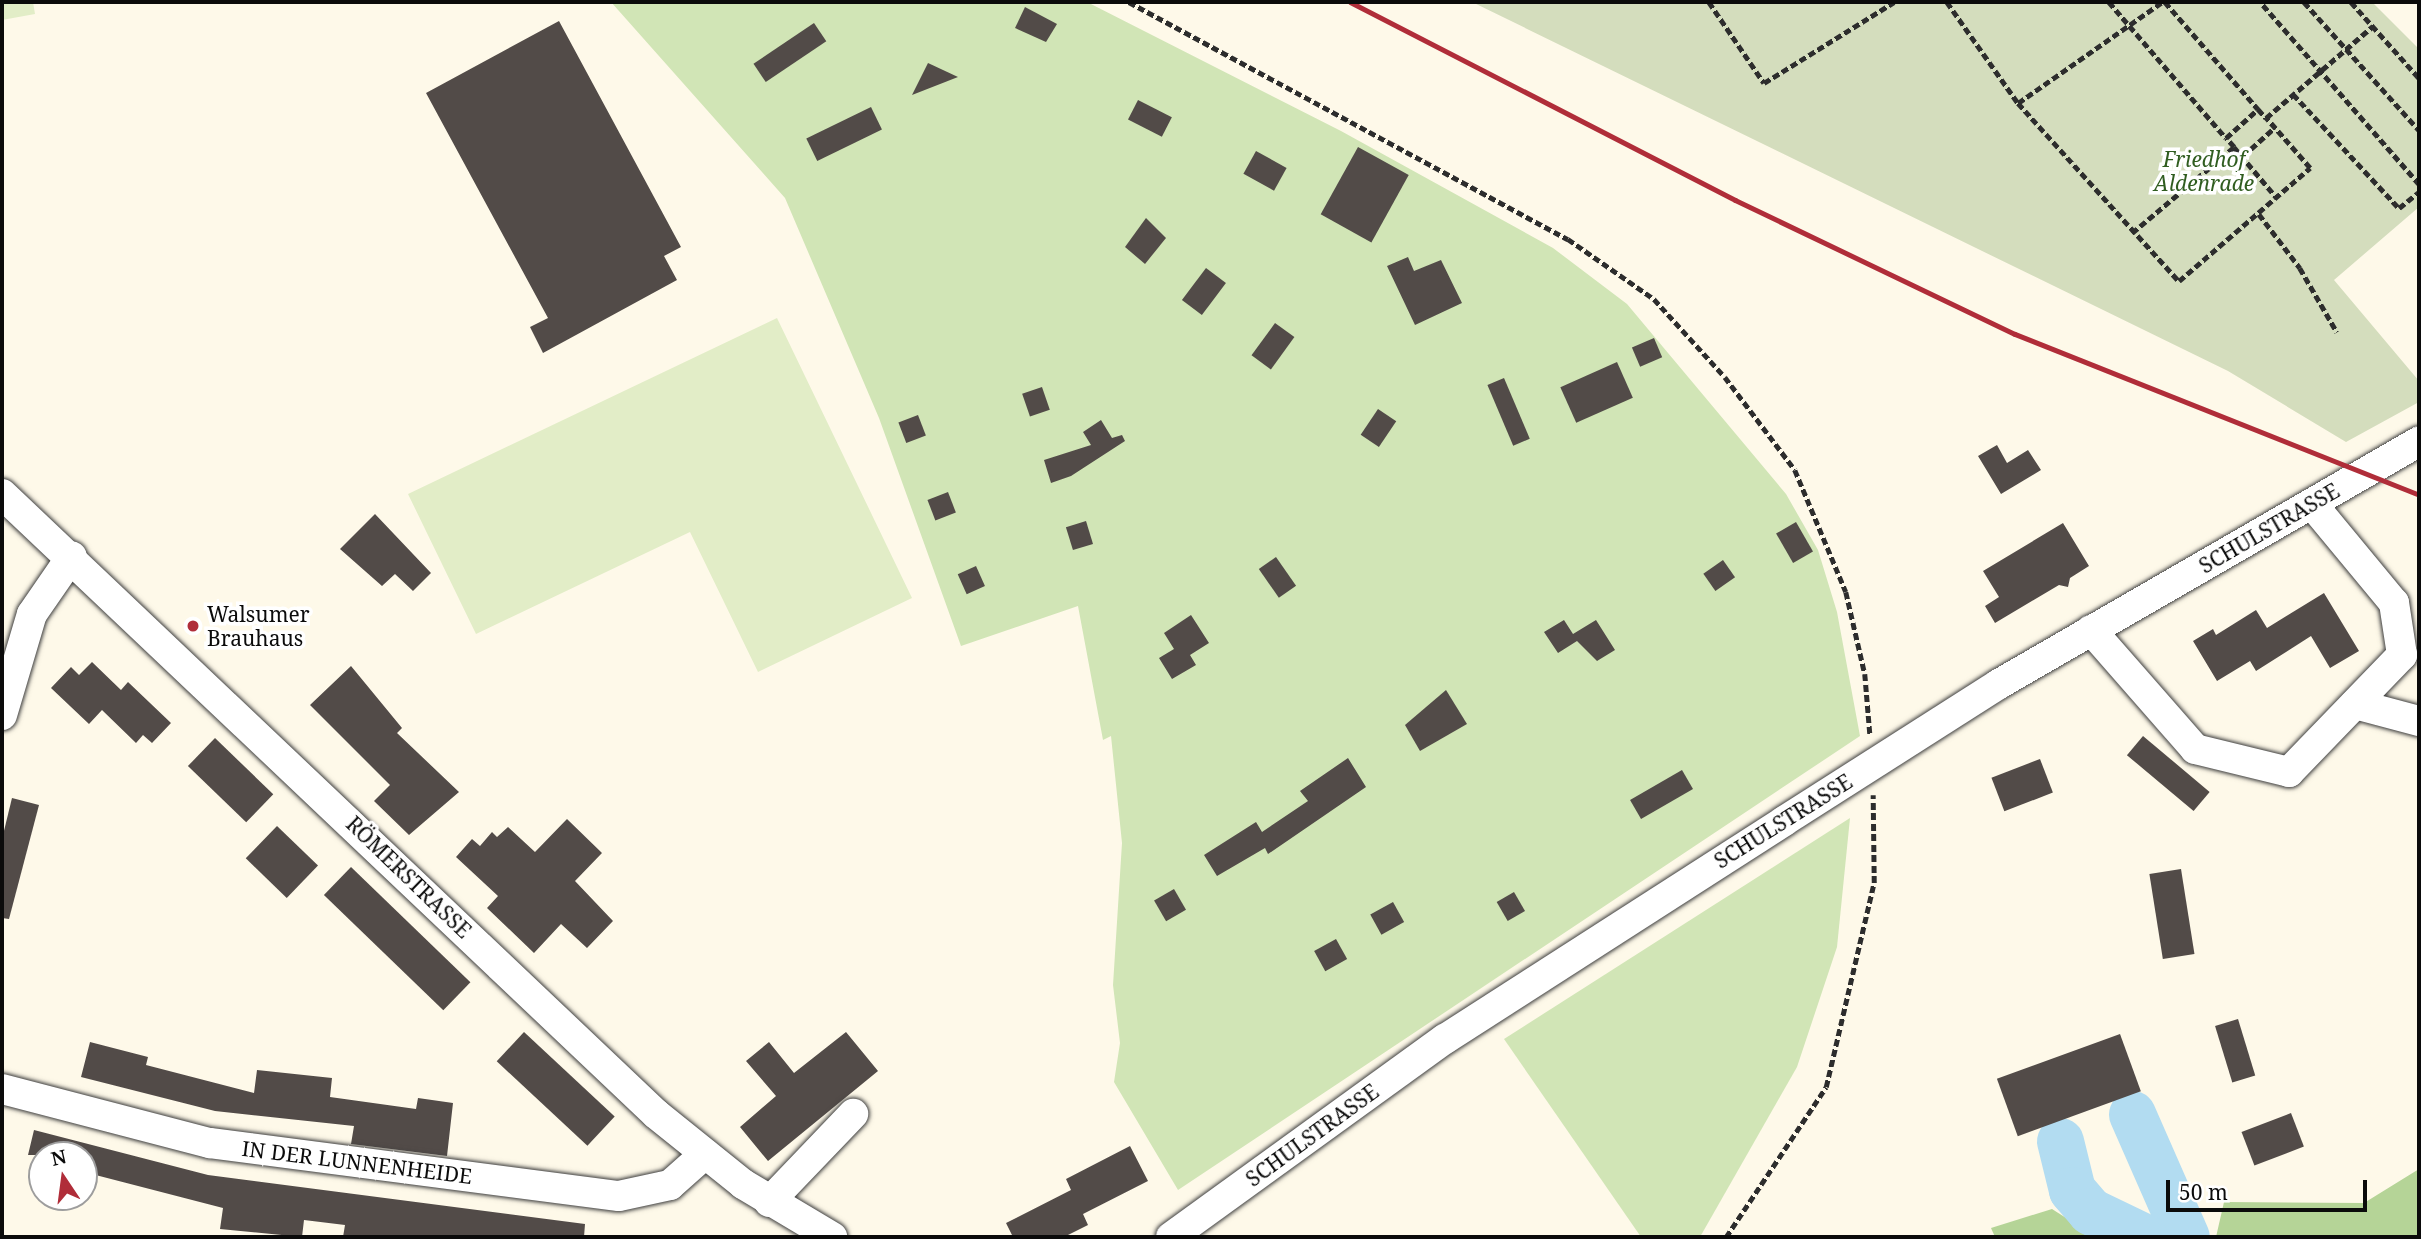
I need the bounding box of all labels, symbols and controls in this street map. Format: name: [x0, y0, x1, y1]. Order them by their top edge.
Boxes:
park label: Friedhof Aldenrade: [2154, 146, 2254, 196]
street label: SCHULSTRASSE: [2195, 478, 2343, 578]
place label: Walsumer Brauhaus: [207, 601, 310, 651]
marker: Walsumer Brauhaus: [185, 618, 201, 634]
street label: SCHULSTRASSE: [1710, 769, 1856, 873]
street label: RÖMERSTRASSE: [341, 811, 477, 943]
street label: SCHULSTRASSE: [1241, 1079, 1383, 1191]
street label: IN DER LUNNENHEIDE: [240, 1135, 474, 1189]
north arrow: [28, 1141, 98, 1211]
text: N: [48, 1143, 69, 1172]
scale bar: [2169, 1166, 2370, 1210]
text: 50 m: [2179, 1178, 2228, 1206]

